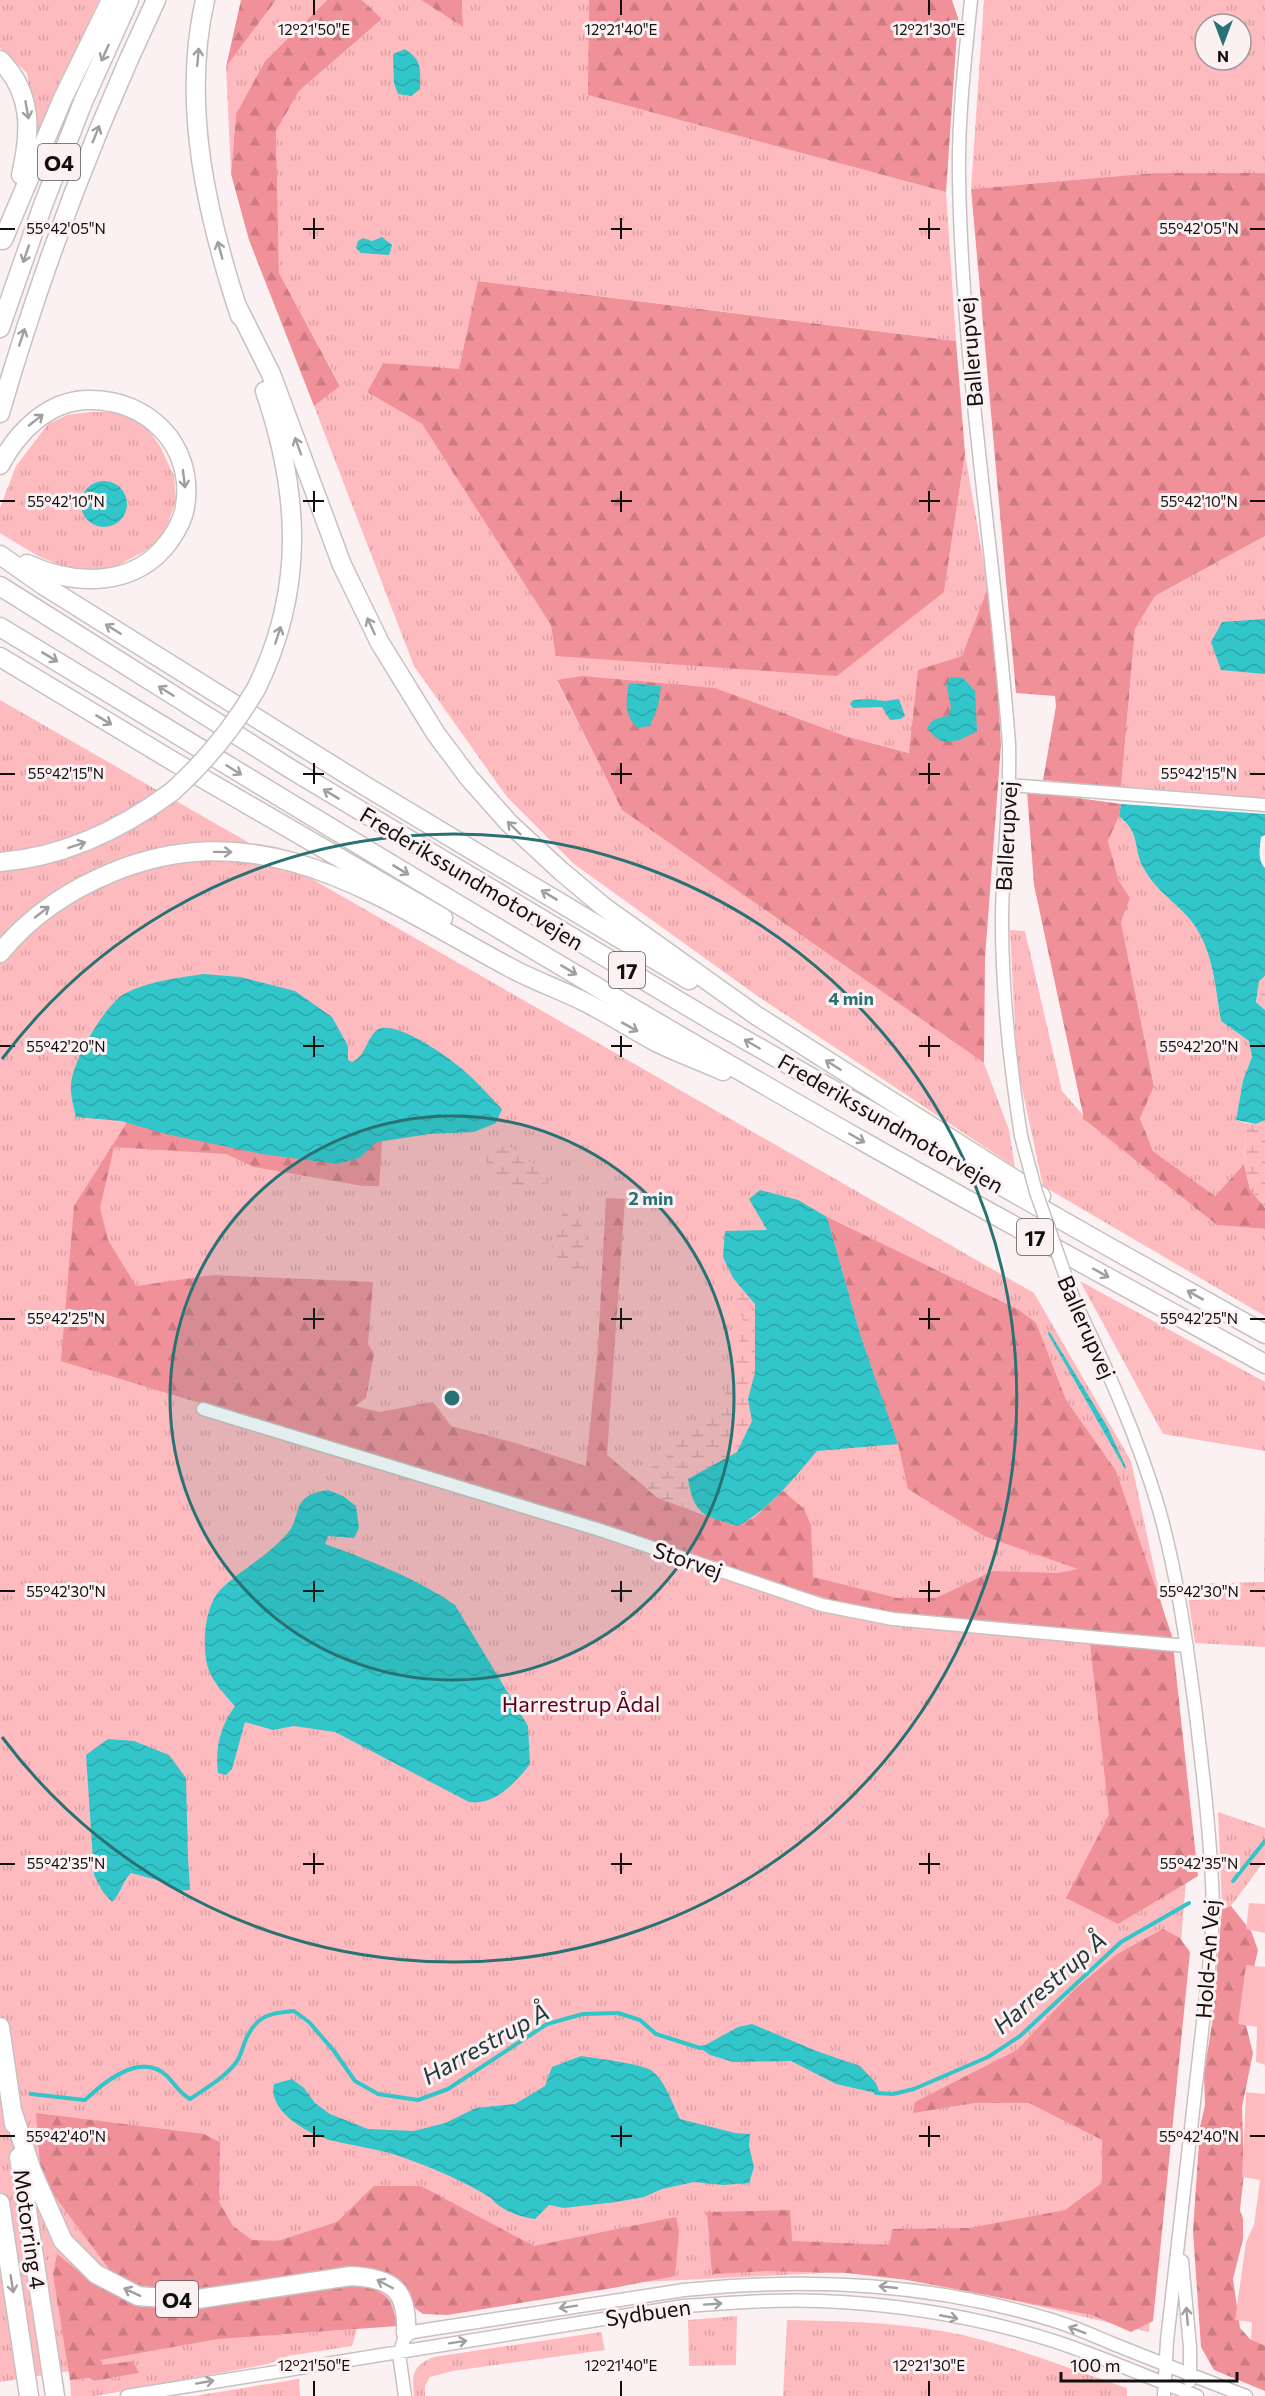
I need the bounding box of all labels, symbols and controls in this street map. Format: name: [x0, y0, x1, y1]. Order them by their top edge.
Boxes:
north arrow: [1193, 12, 1253, 72]
text: 12°21'50"E: [278, 20, 350, 38]
text: 12°21'40"E: [585, 20, 658, 38]
text: 12°21'30"E: [893, 20, 965, 38]
one-way arrow: [98, 44, 110, 62]
one-way arrow: [193, 47, 204, 67]
text: N: [1217, 48, 1229, 67]
one-way arrow: [22, 100, 33, 120]
one-way arrow: [91, 125, 102, 144]
road number: O4: [38, 144, 80, 180]
text: 55°42'05"N: [26, 219, 106, 237]
text: 55°42'05"N: [1159, 219, 1239, 237]
one-way arrow: [214, 240, 226, 259]
one-way arrow: [19, 244, 30, 263]
street label: Ballerupvej: [952, 296, 988, 408]
one-way arrow: [18, 328, 29, 347]
one-way arrow: [28, 414, 44, 427]
one-way arrow: [291, 437, 302, 455]
one-way arrow: [179, 468, 190, 488]
text: 55°42'10"N: [27, 492, 105, 510]
text: 55°42'10"N: [1160, 492, 1238, 510]
one-way arrow: [365, 617, 377, 635]
one-way arrow: [105, 623, 122, 636]
one-way arrow: [273, 626, 284, 645]
one-way arrow: [41, 651, 58, 663]
one-way arrow: [158, 684, 175, 696]
one-way arrow: [95, 714, 112, 726]
text: 55°42'15"N: [28, 764, 104, 782]
text: 55°42'15"N: [1161, 764, 1237, 782]
one-way arrow: [225, 765, 242, 777]
street label: Ballerupvej: [990, 780, 1022, 892]
one-way arrow: [323, 787, 340, 799]
street label: Frederikssundmotorvejen: [355, 801, 589, 955]
one-way arrow: [506, 820, 521, 835]
one-way arrow: [67, 838, 86, 849]
one-way arrow: [213, 846, 233, 857]
one-way arrow: [392, 865, 409, 877]
one-way arrow: [541, 889, 558, 901]
one-way arrow: [34, 906, 50, 919]
road number: 17: [609, 952, 645, 988]
one-way arrow: [560, 965, 577, 977]
text: 4 min: [828, 987, 874, 1009]
one-way arrow: [621, 1021, 638, 1033]
text: 55°42'20"N: [26, 1037, 106, 1055]
one-way arrow: [744, 1037, 761, 1049]
text: 55°42'20"N: [1159, 1037, 1239, 1055]
street label: Frederikssundmotorvejen: [773, 1047, 1009, 1199]
one-way arrow: [825, 1058, 842, 1070]
one-way arrow: [848, 1132, 865, 1144]
text: 2 min: [629, 1187, 673, 1209]
road number: 17: [1017, 1219, 1053, 1255]
one-way arrow: [1092, 1267, 1109, 1279]
street label: Ballerupvej: [1052, 1271, 1122, 1383]
one-way arrow: [1187, 1289, 1205, 1300]
text: 55°42'25"N: [27, 1309, 105, 1327]
text: 55°42'25"N: [1160, 1309, 1238, 1327]
centre of rings: [442, 1388, 462, 1408]
street label: Storvej: [650, 1536, 726, 1584]
text: 55°42'30"N: [26, 1582, 106, 1600]
text: 55°42'30"N: [1159, 1582, 1239, 1600]
park label: Harrestrup Ådal: [502, 1690, 660, 1717]
text: 55°42'35"N: [27, 1854, 105, 1872]
text: 55°42'35"N: [1160, 1854, 1238, 1872]
street label: Hold-An Vej: [1189, 1898, 1225, 2020]
water label: Harrestrup Å: [986, 1925, 1112, 2039]
water label: Harrestrup Å: [416, 1996, 554, 2090]
text: 55°42'40"N: [26, 2127, 106, 2145]
text: 55°42'40"N: [1159, 2127, 1239, 2145]
street label: Motorring 4: [8, 2167, 52, 2291]
one-way arrow: [7, 2274, 18, 2294]
one-way arrow: [377, 2278, 394, 2290]
road number: O4: [156, 2281, 198, 2317]
one-way arrow: [878, 2281, 898, 2292]
one-way arrow: [123, 2285, 141, 2297]
street label: Sydbuen: [604, 2293, 692, 2331]
one-way arrow: [702, 2298, 722, 2309]
one-way arrow: [559, 2302, 579, 2313]
one-way arrow: [1181, 2307, 1192, 2327]
one-way arrow: [938, 2312, 958, 2323]
one-way arrow: [1068, 2324, 1087, 2335]
one-way arrow: [447, 2336, 467, 2347]
scale bar: [1061, 2345, 1236, 2383]
text: 100 m: [1070, 2354, 1120, 2376]
text: 12°21'50"E: [278, 2356, 350, 2374]
text: 12°21'40"E: [585, 2356, 658, 2374]
text: 12°21'30"E: [893, 2356, 965, 2374]
one-way arrow: [195, 2376, 214, 2387]

